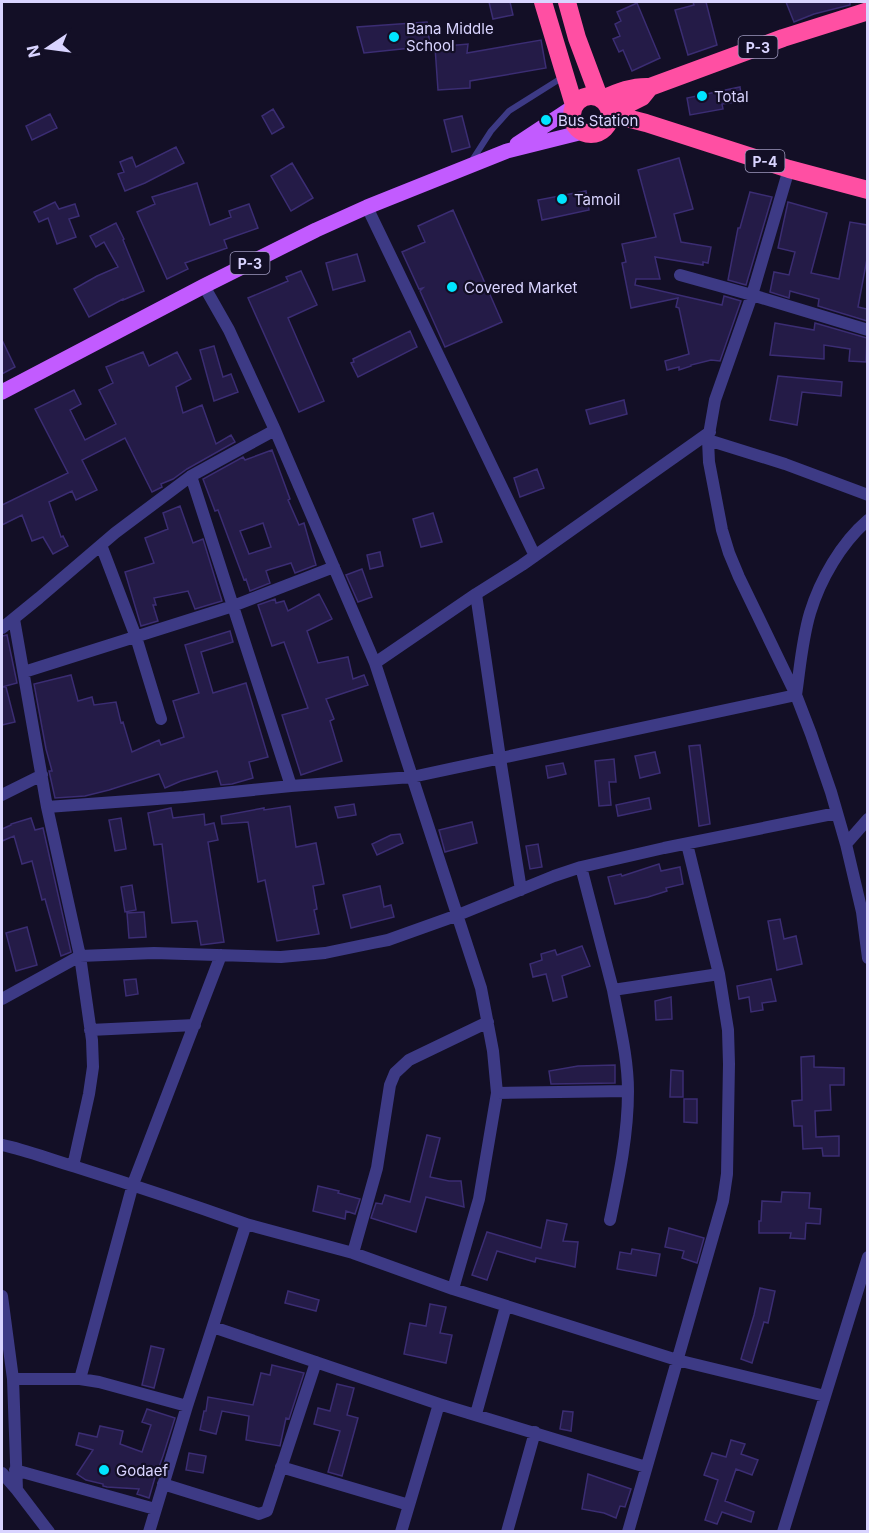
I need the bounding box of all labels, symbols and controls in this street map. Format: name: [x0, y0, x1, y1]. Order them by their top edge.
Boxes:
north arrow: [18, 18, 78, 78]
place label: Bana Middle School: [406, 19, 494, 55]
marker: Bana Middle School: [387, 30, 401, 44]
road number: P-3: [738, 36, 777, 58]
text: N: [22, 43, 45, 60]
place label: Total: [714, 87, 749, 106]
marker: Total: [695, 89, 709, 103]
place label: Bus Station: [558, 111, 638, 130]
marker: Bus Station: [539, 113, 553, 127]
road number: P-4: [746, 150, 784, 172]
place label: Tamoil: [574, 190, 620, 209]
marker: Tamoil: [555, 192, 569, 206]
road number: P-3: [230, 252, 270, 274]
place label: Covered Market: [464, 278, 578, 297]
marker: Covered Market: [445, 280, 459, 294]
place label: Godaef: [116, 1461, 169, 1480]
marker: Godaef: [97, 1463, 111, 1477]

